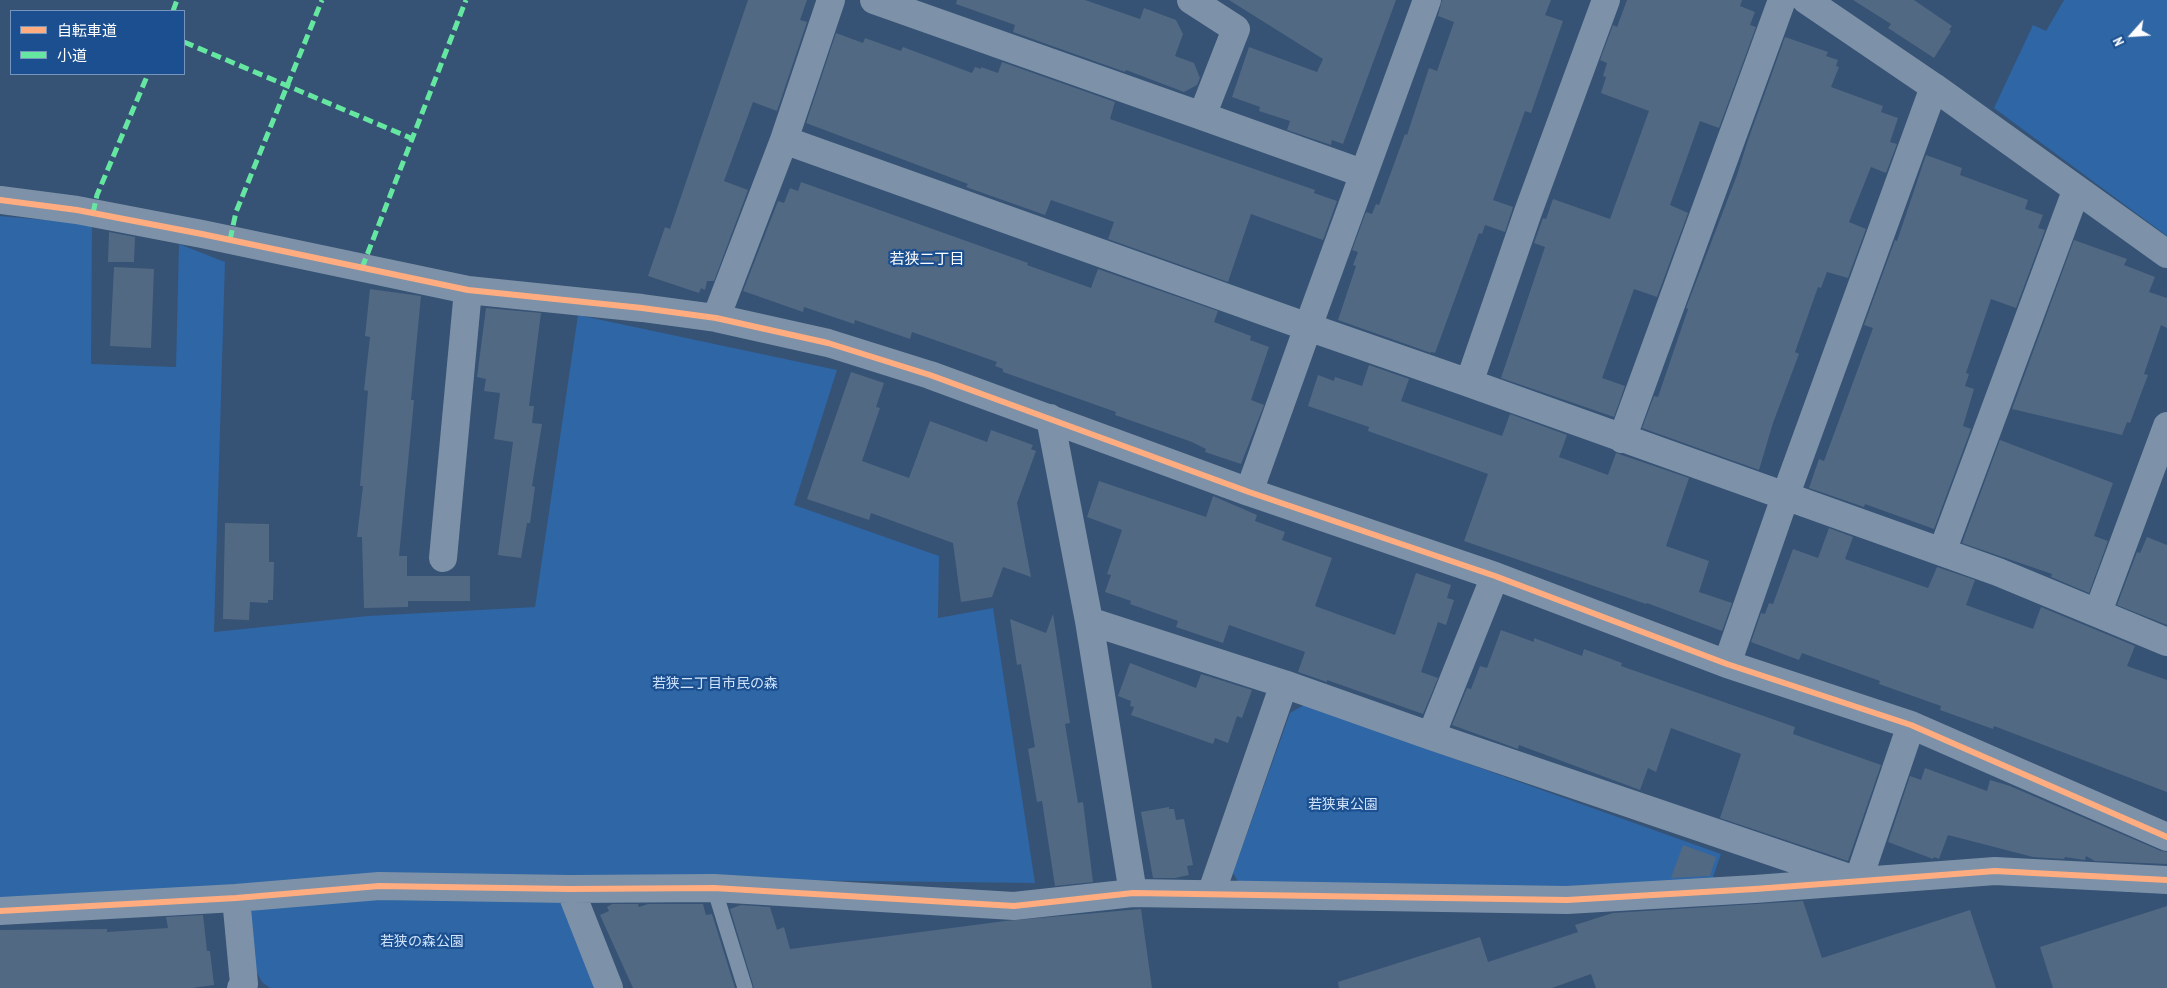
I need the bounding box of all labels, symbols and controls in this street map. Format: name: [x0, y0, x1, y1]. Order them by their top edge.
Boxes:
legend: [10, 10, 185, 75]
north arrow: [2107, 10, 2157, 60]
text: 自転車道: [57, 21, 117, 40]
text: N: [2109, 34, 2128, 49]
text: 小道: [57, 46, 87, 65]
district label: 若狭二丁目: [890, 251, 964, 269]
park label: 若狭二丁目市民の森: [652, 676, 778, 692]
park label: 若狭東公園: [1308, 797, 1378, 813]
park label: 若狭の森公園: [380, 934, 464, 950]

